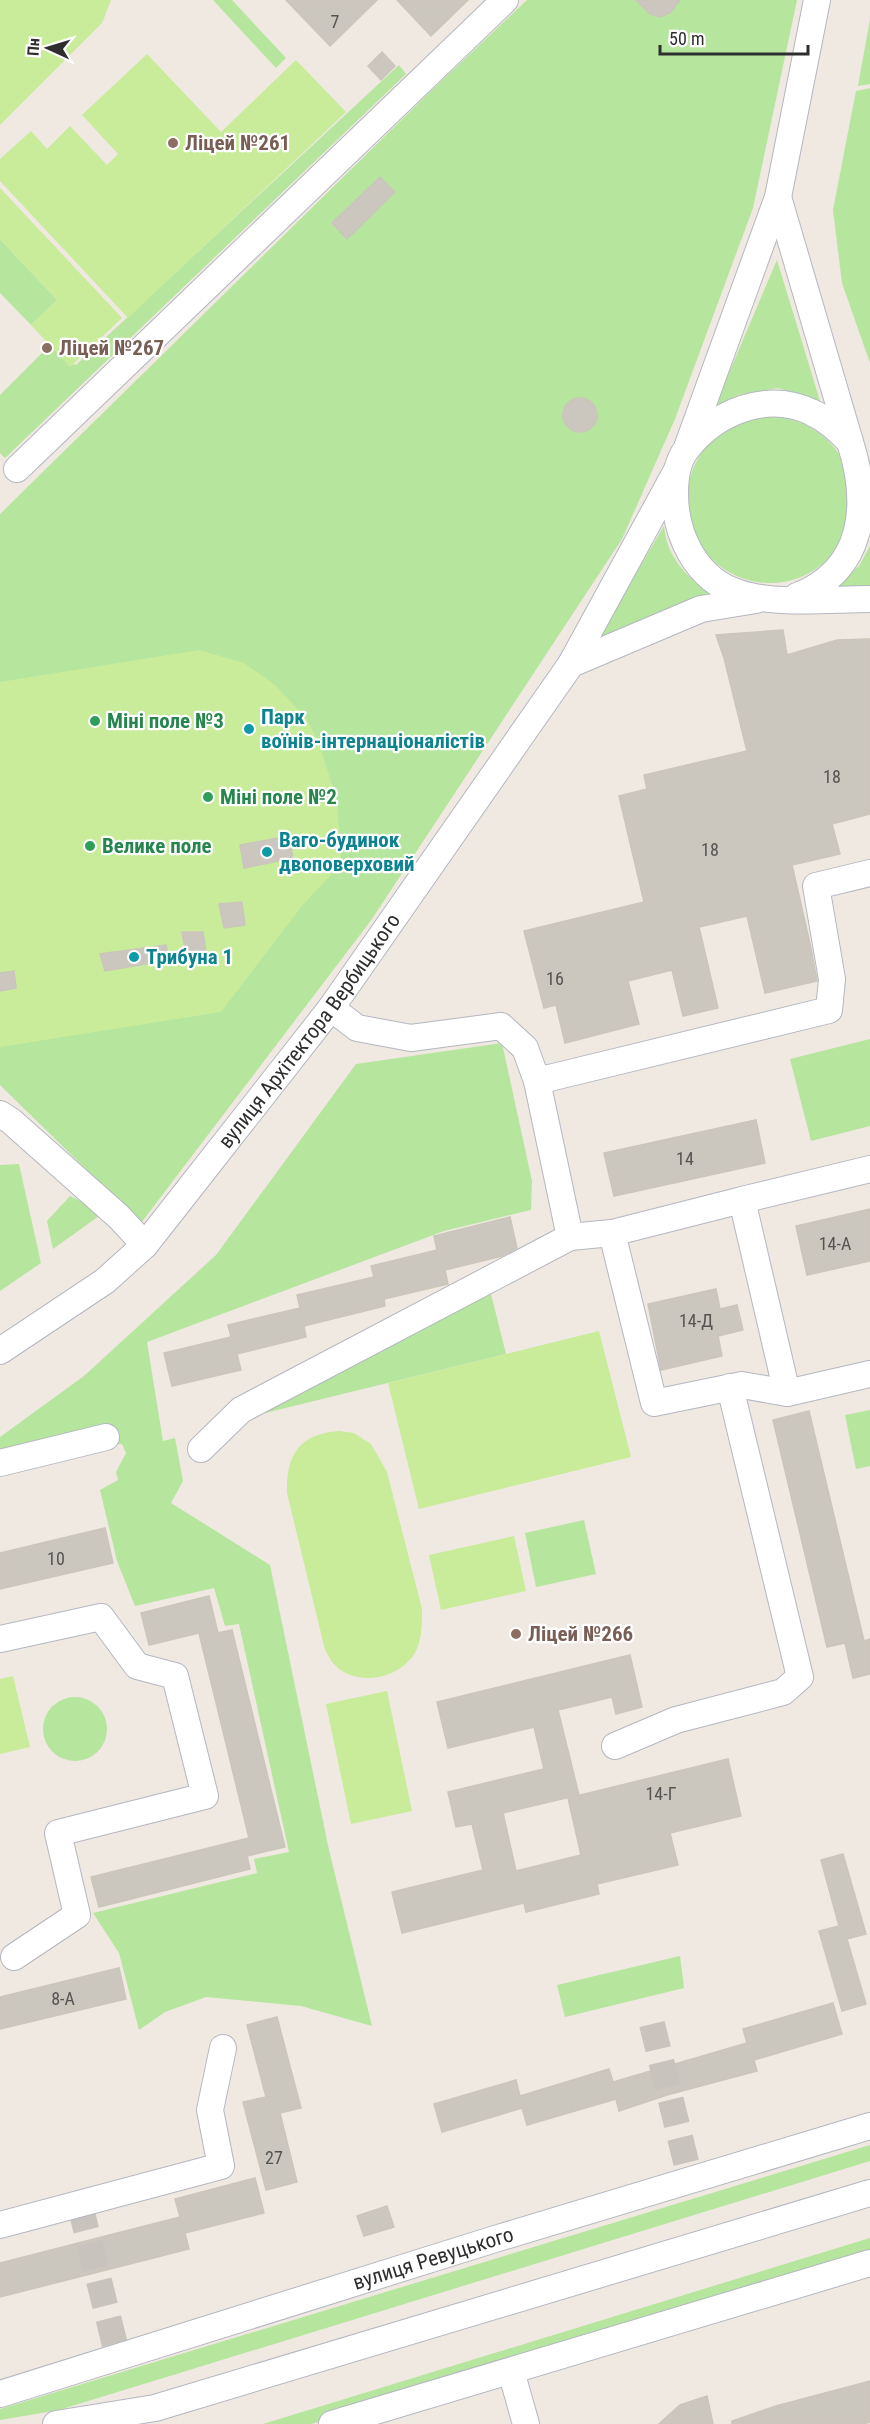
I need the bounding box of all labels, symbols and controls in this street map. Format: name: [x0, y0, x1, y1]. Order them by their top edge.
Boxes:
house number: 7: [331, 11, 340, 32]
north arrow: [18, 18, 78, 78]
scale bar: [660, 18, 808, 56]
text: 50 m: [669, 28, 704, 49]
text: Пн: [23, 37, 44, 57]
place label: Ліцей №261: [185, 131, 290, 155]
marker: Ліцей №261: [166, 136, 180, 150]
place label: Ліцей №267: [59, 336, 164, 360]
marker: Ліцей №267: [40, 341, 54, 355]
place label: Парк воїнів-інтернаціоналістів: [261, 705, 485, 753]
place label: Міні поле №3: [107, 709, 224, 733]
marker: Міні поле №3: [88, 714, 102, 728]
marker: Парк воїнів-інтернаціоналістів: [242, 722, 256, 736]
house number: 18: [823, 766, 841, 787]
place label: Міні поле №2: [220, 785, 337, 809]
marker: Міні поле №2: [201, 790, 215, 804]
place label: Ваго-будинок двоповерховий: [279, 828, 414, 876]
place label: Велике поле: [102, 834, 212, 858]
marker: Велике поле: [83, 839, 97, 853]
house number: 18: [701, 839, 719, 860]
marker: Ваго-будинок двоповерховий: [260, 845, 274, 859]
street label: вулиця Архітектора Вербицького: [214, 909, 405, 1153]
place label: Трибуна 1: [146, 945, 233, 969]
marker: Трибуна 1: [127, 950, 141, 964]
house number: 16: [546, 968, 564, 989]
house number: 14: [676, 1148, 694, 1169]
house number: 14-А: [819, 1233, 852, 1254]
house number: 14-Д: [679, 1310, 713, 1331]
house number: 10: [47, 1548, 65, 1569]
place label: Ліцей №266: [528, 1622, 633, 1646]
marker: Ліцей №266: [509, 1627, 523, 1641]
house number: 14-Г: [645, 1783, 677, 1804]
house number: 8-А: [51, 1988, 75, 2009]
house number: 27: [265, 2147, 283, 2168]
street label: вулиця Ревуцького: [350, 2222, 516, 2295]

